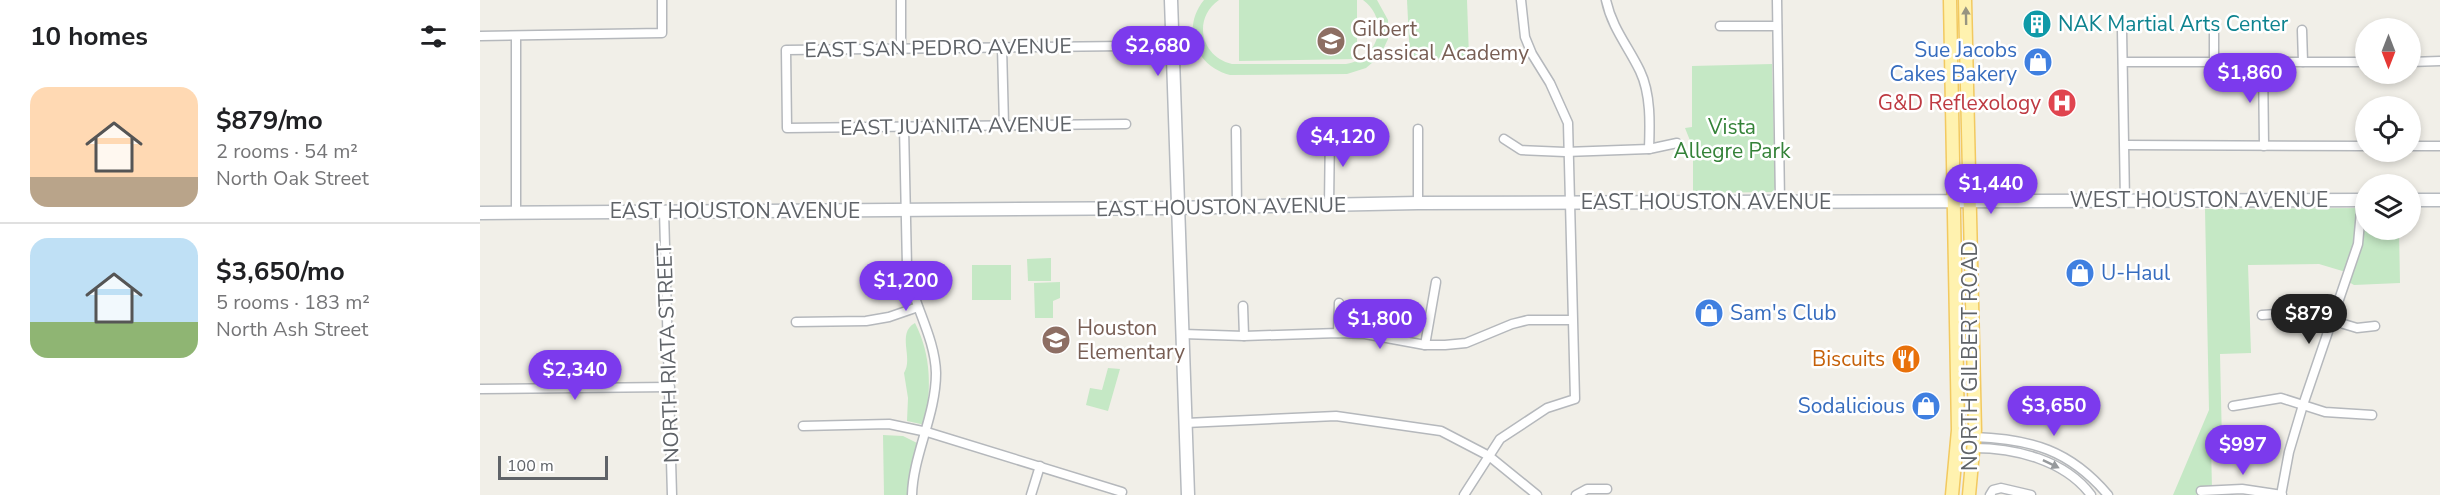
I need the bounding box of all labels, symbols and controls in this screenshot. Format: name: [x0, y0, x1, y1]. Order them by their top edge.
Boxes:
one-way arrow: [1961, 6, 1970, 25]
building icon: NAK Martial Arts Center: [2021, 8, 2053, 40]
place label: NAK Martial Arts Center: [2058, 10, 2289, 38]
place label: Gilbert Classical Academy: [1352, 15, 1529, 67]
north arrow: [2355, 18, 2421, 84]
map controls: [2355, 18, 2421, 240]
text: 10 homes: [30, 19, 148, 54]
icon: filters: [417, 20, 450, 53]
school or university icon: Gilbert Classical Academy: [1315, 25, 1347, 57]
pin: $2,680: [1109, 26, 1207, 77]
street label: EAST SAN PEDRO AVENUE: [804, 32, 1072, 64]
text: $2,680: [1126, 32, 1190, 59]
place label: Sue Jacobs Cakes Bakery: [1890, 36, 2017, 88]
shop icon: Sue Jacobs Cakes Bakery: [2022, 46, 2054, 78]
pin: $1,860: [2201, 53, 2299, 104]
text: $1,860: [2218, 59, 2282, 86]
hospital icon: G&D Reflexology: [2046, 87, 2078, 119]
place label: G&D Reflexology: [1878, 89, 2041, 117]
button: locate: [2355, 96, 2421, 162]
text: $879/mo: [216, 103, 323, 138]
street label: EAST JUANITA AVENUE: [840, 110, 1072, 142]
icon: home: [78, 111, 150, 183]
park label: Vista Allegre Park: [1673, 113, 1791, 165]
pin: $4,120: [1294, 117, 1392, 168]
text: $4,120: [1311, 123, 1375, 150]
text: 2 rooms · 54 m²: [216, 138, 358, 165]
pin: $1,440: [1942, 164, 2040, 215]
text: North Oak Street: [216, 165, 369, 192]
text: $1,440: [1959, 170, 2023, 197]
button: layers: [2355, 174, 2421, 240]
street label: WEST HOUSTON AVENUE: [2070, 186, 2328, 214]
street label: EAST HOUSTON AVENUE: [1581, 188, 1831, 216]
street label: EAST HOUSTON AVENUE: [1096, 191, 1346, 223]
street label: EAST HOUSTON AVENUE: [610, 197, 860, 225]
street label: NORTH GILBERT ROAD: [1956, 241, 1984, 471]
street label: NORTH RIATA STREET: [650, 242, 686, 464]
text: $3,650/mo: [216, 254, 345, 289]
shop icon: U-Haul: [2064, 257, 2096, 289]
place label: U-Haul: [2101, 259, 2171, 287]
pin: $1,200: [857, 261, 955, 312]
icon: home: [78, 262, 150, 334]
text: $1,200: [874, 267, 938, 294]
text: 5 rooms · 183 m²: [216, 289, 370, 316]
pin: $879: [2273, 294, 2345, 345]
shop icon: Sam's Club: [1693, 297, 1725, 329]
pin: $1,800: [1331, 299, 1429, 350]
place label: Sam's Club: [1730, 299, 1837, 327]
text: $879: [2285, 300, 2333, 327]
text: $1,800: [1348, 305, 1412, 332]
place label: Houston Elementary: [1077, 314, 1185, 366]
text: North Ash Street: [216, 316, 368, 343]
school or university icon: Houston Elementary: [1040, 324, 1072, 356]
restaurant icon: Biscuits: [1890, 343, 1922, 375]
place label: Biscuits: [1812, 345, 1885, 373]
pin: $2,340: [526, 350, 624, 401]
text: $2,340: [543, 356, 607, 383]
pin: $3,650: [2005, 386, 2103, 437]
shop icon: Sodalicious: [1910, 390, 1942, 422]
place label: Sodalicious: [1798, 392, 1905, 420]
text: $3,650: [2022, 392, 2086, 419]
pin: $997: [2207, 425, 2279, 476]
text: $997: [2219, 431, 2267, 458]
scale bar: [498, 453, 608, 480]
text: 100 m: [507, 455, 554, 477]
one-way arrow: [2042, 460, 2059, 469]

